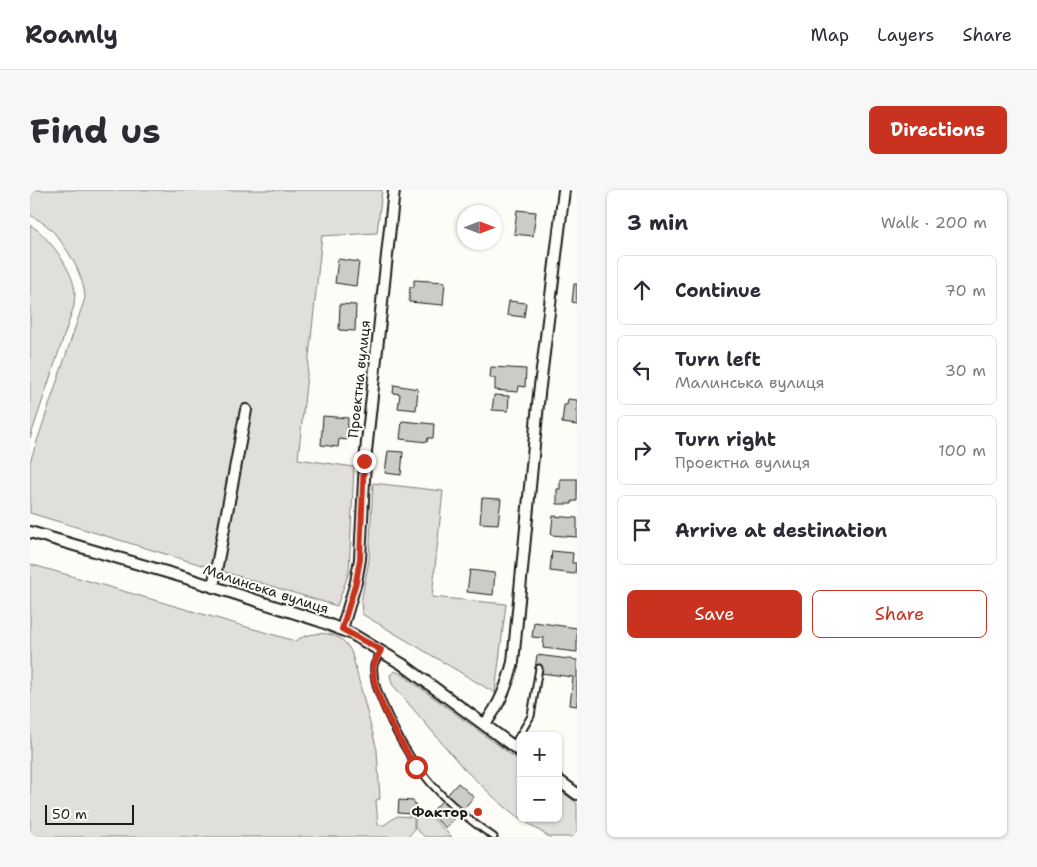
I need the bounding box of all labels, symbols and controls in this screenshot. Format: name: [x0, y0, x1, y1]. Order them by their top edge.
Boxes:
text: Roamly: [25, 19, 118, 51]
text: Map: [811, 23, 849, 47]
text: Layers: [877, 23, 934, 47]
text: Share: [962, 23, 1012, 47]
button: Directions: [869, 106, 1007, 154]
text: Find us: [30, 107, 161, 154]
north arrow: [457, 205, 502, 250]
text: 3 min: [627, 209, 688, 237]
text: Walk · 200 m: [881, 212, 987, 233]
icon: ahead: [628, 276, 656, 304]
text: Continue: [675, 278, 761, 303]
text: 70 m: [945, 280, 986, 301]
street label: Проектна вулиця: [344, 319, 374, 439]
text: Turn left: [675, 347, 761, 372]
icon: left: [628, 356, 656, 384]
text: 30 m: [945, 360, 986, 381]
text: Малинська вулиця: [675, 372, 825, 393]
text: Turn right: [675, 427, 776, 452]
icon: right: [628, 436, 656, 464]
text: 100 m: [938, 440, 986, 461]
route end: [353, 450, 376, 473]
text: Проектна вулиця: [675, 452, 810, 473]
icon: arrive: [628, 516, 656, 544]
text: Arrive at destination: [675, 518, 887, 543]
street label: Малинська вулиця: [201, 560, 331, 618]
button: Save: [627, 590, 802, 638]
button: Share: [812, 590, 987, 638]
map controls: [517, 732, 562, 822]
button: +: [517, 732, 562, 777]
route start: [405, 756, 428, 779]
button: −: [517, 777, 562, 822]
scale bar: [45, 802, 134, 825]
place label: Фактор: [412, 803, 468, 821]
text: 50 m: [52, 805, 87, 823]
marker: Фактор: [472, 806, 484, 818]

